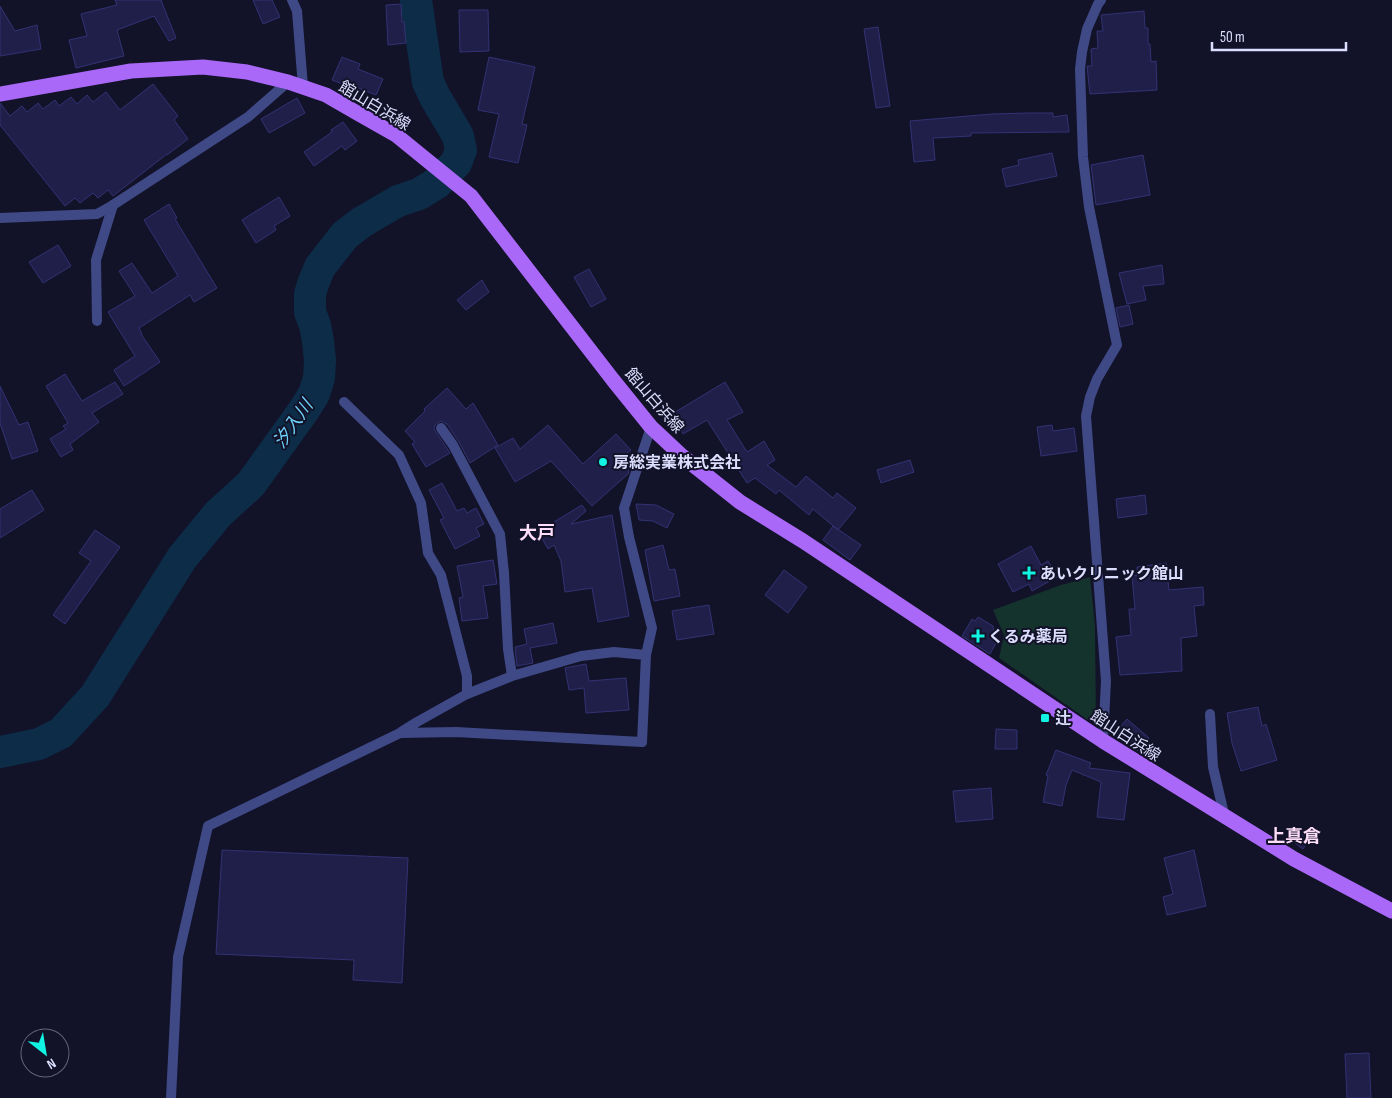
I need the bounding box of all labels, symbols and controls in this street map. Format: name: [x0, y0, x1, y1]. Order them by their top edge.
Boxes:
scale bar: [1212, 20, 1346, 52]
text: 50 m: [1220, 28, 1245, 47]
street label: 館山白浜線: [335, 78, 413, 135]
street label: 館山白浜線: [620, 365, 687, 437]
water label: 汐入川: [269, 395, 319, 452]
place label: 房総実業株式会社: [613, 453, 741, 473]
marker: 房総実業株式会社: [597, 456, 609, 468]
district label: 大戸: [519, 523, 555, 544]
place label: あいクリニック館山: [1040, 565, 1184, 584]
marker: あいクリニック館山: [1022, 566, 1036, 580]
place label: くるみ薬局: [988, 628, 1068, 647]
marker: くるみ薬局: [972, 630, 984, 642]
street label: 館山白浜線: [1086, 707, 1164, 766]
place label: 辻: [1055, 710, 1071, 729]
marker: 辻: [1039, 712, 1051, 724]
district label: 上真倉: [1267, 826, 1321, 847]
north arrow: [20, 1028, 70, 1078]
text: N: [44, 1055, 59, 1073]

